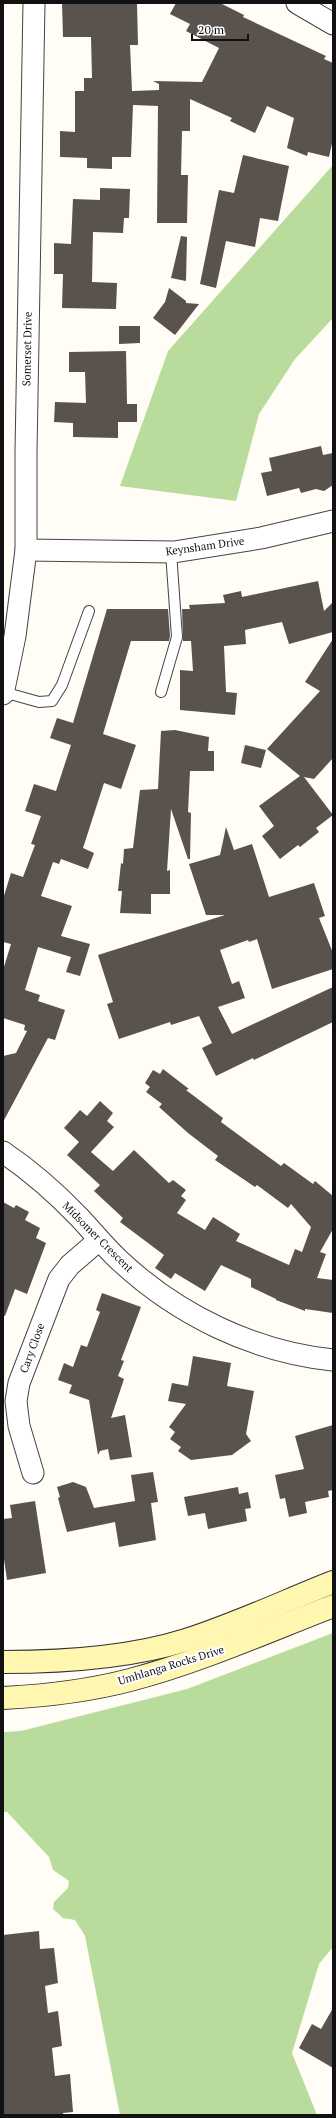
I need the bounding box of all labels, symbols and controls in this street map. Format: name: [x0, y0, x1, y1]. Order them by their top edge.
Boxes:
scale bar: [192, 16, 248, 42]
text: 20 m: [198, 22, 225, 37]
street label: Somerset Drive: [19, 311, 35, 386]
street label: Keynsham Drive: [165, 533, 246, 558]
street label: Midsomer Crescent: [60, 1199, 136, 1275]
street label: Cary Close: [17, 1321, 48, 1375]
street label: Umhlanga Rocks Drive: [116, 1642, 226, 1688]

